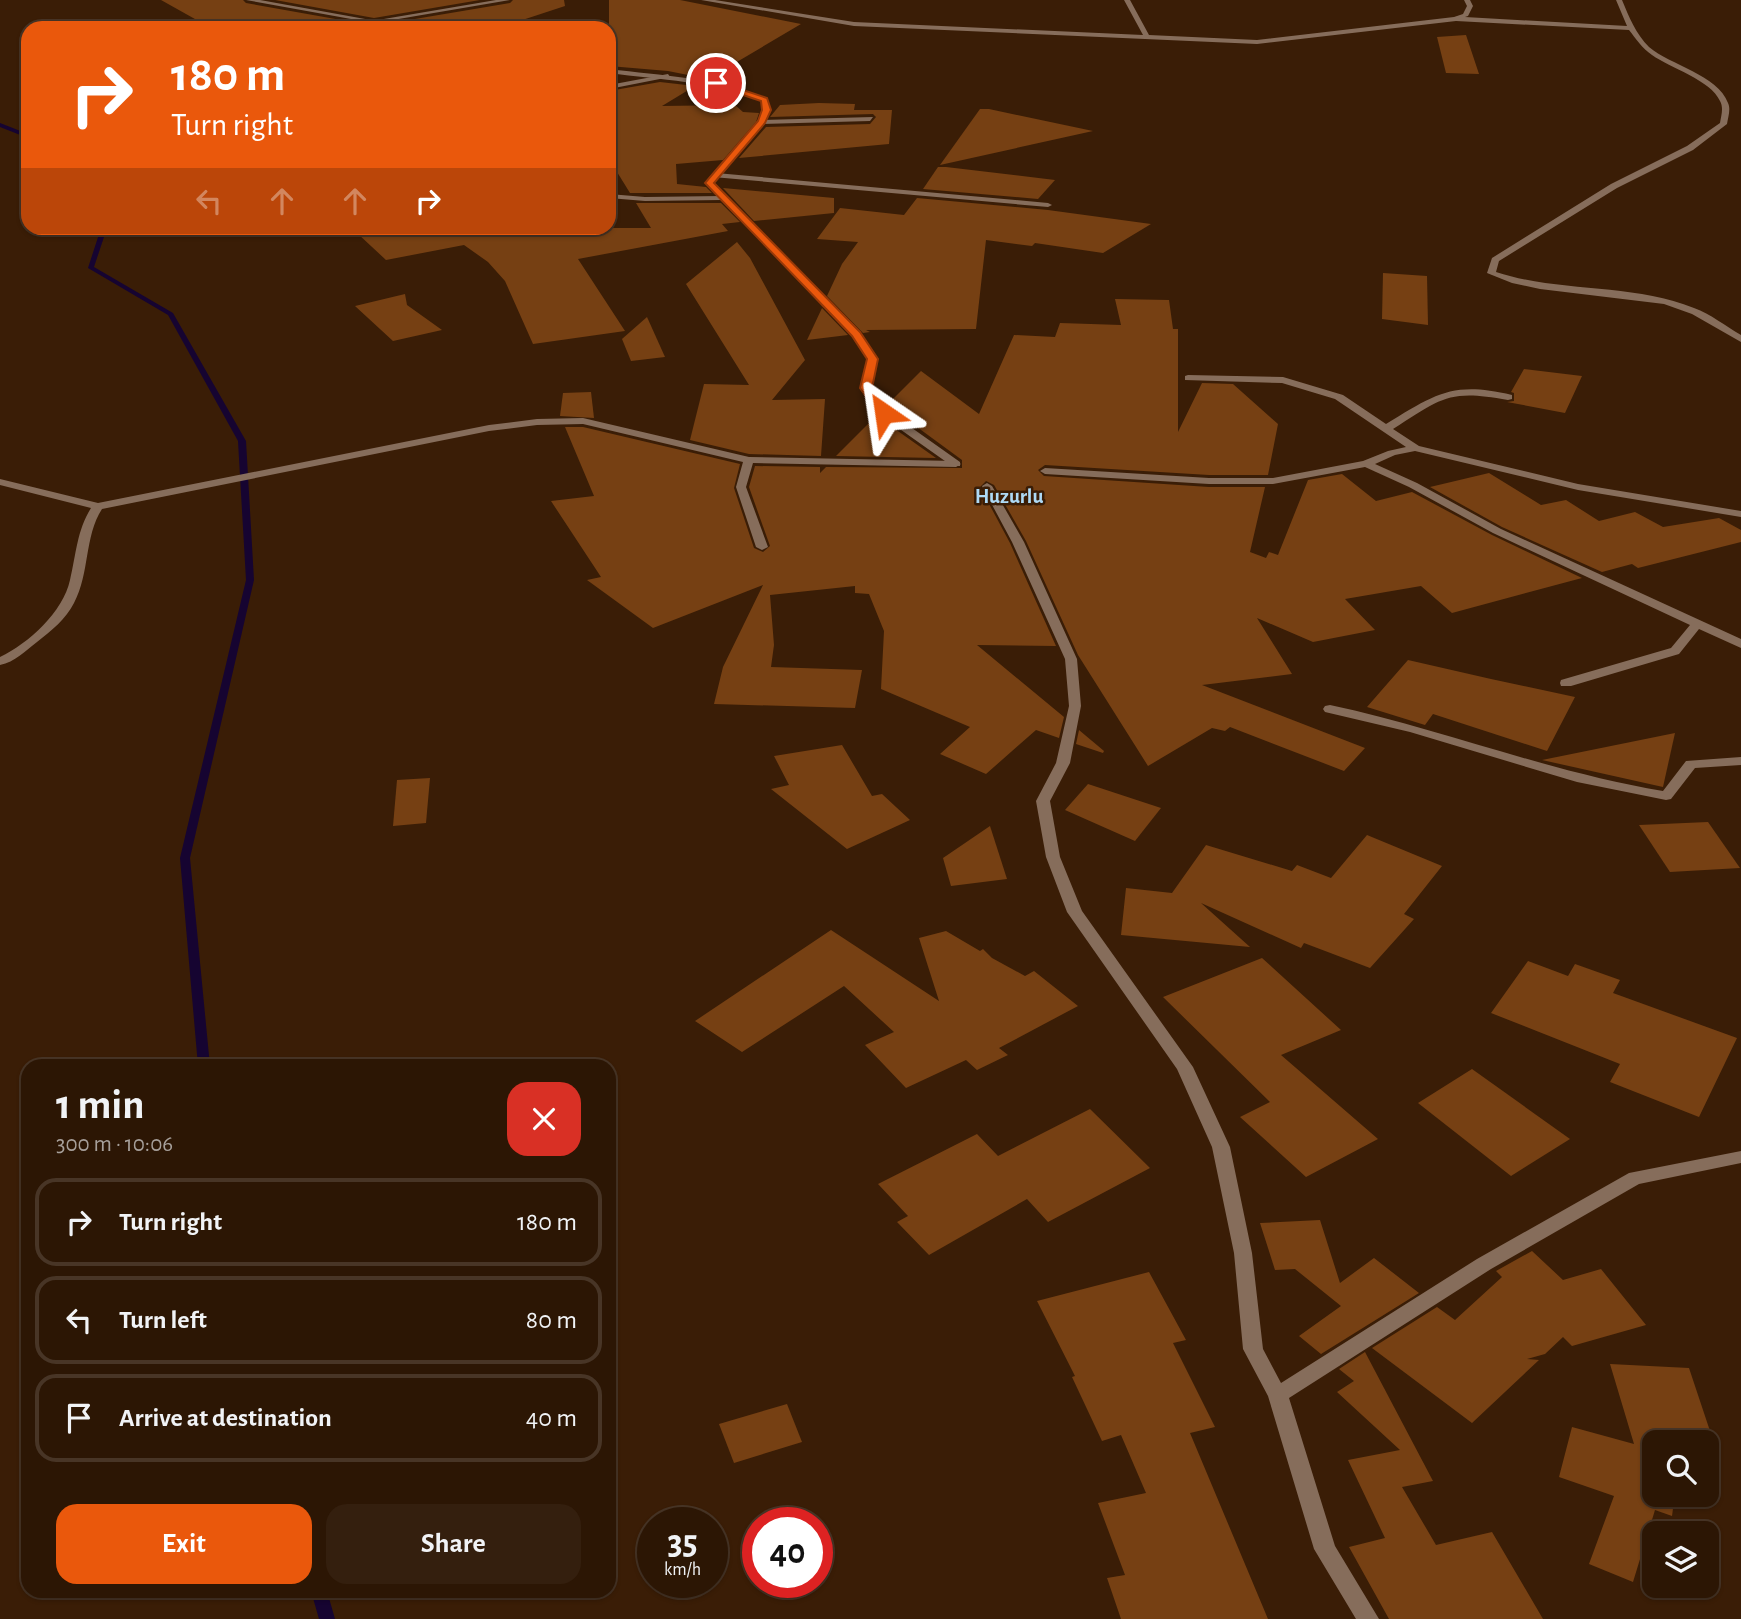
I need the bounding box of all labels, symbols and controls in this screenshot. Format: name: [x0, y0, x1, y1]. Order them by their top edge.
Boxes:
icon: right: [56, 49, 147, 140]
text: 180 m: [171, 51, 285, 100]
pin: [686, 53, 746, 113]
icon: arrive: [697, 64, 735, 102]
text: Turn right: [171, 109, 293, 141]
icon: left: [190, 182, 228, 220]
icon: ahead: [263, 182, 301, 220]
icon: ahead: [336, 182, 374, 220]
icon: right: [409, 182, 447, 220]
position arrow: [847, 376, 921, 450]
district label: Huzurlu: [975, 486, 1043, 507]
button: close: [507, 1082, 581, 1156]
text: 1 min: [56, 1084, 145, 1126]
text: 300 m · 10:06: [56, 1133, 173, 1156]
icon: right: [60, 1203, 98, 1241]
text: Turn right: [119, 1209, 222, 1235]
text: 180 m: [517, 1209, 577, 1235]
icon: left: [60, 1301, 98, 1339]
text: Turn left: [119, 1307, 207, 1333]
text: 80 m: [526, 1307, 577, 1333]
icon: arrive: [60, 1399, 98, 1437]
text: Arrive at destination: [119, 1405, 332, 1431]
text: 40 m: [526, 1405, 577, 1431]
map controls: [1642, 1430, 1719, 1598]
button: search: [1642, 1430, 1719, 1507]
button: Exit: [56, 1504, 312, 1584]
button: Share: [326, 1504, 581, 1584]
speed limit sign: 40: [742, 1507, 833, 1598]
button: layers: [1642, 1521, 1719, 1598]
text: 35: [667, 1526, 698, 1561]
text: km/h: [664, 1561, 701, 1579]

